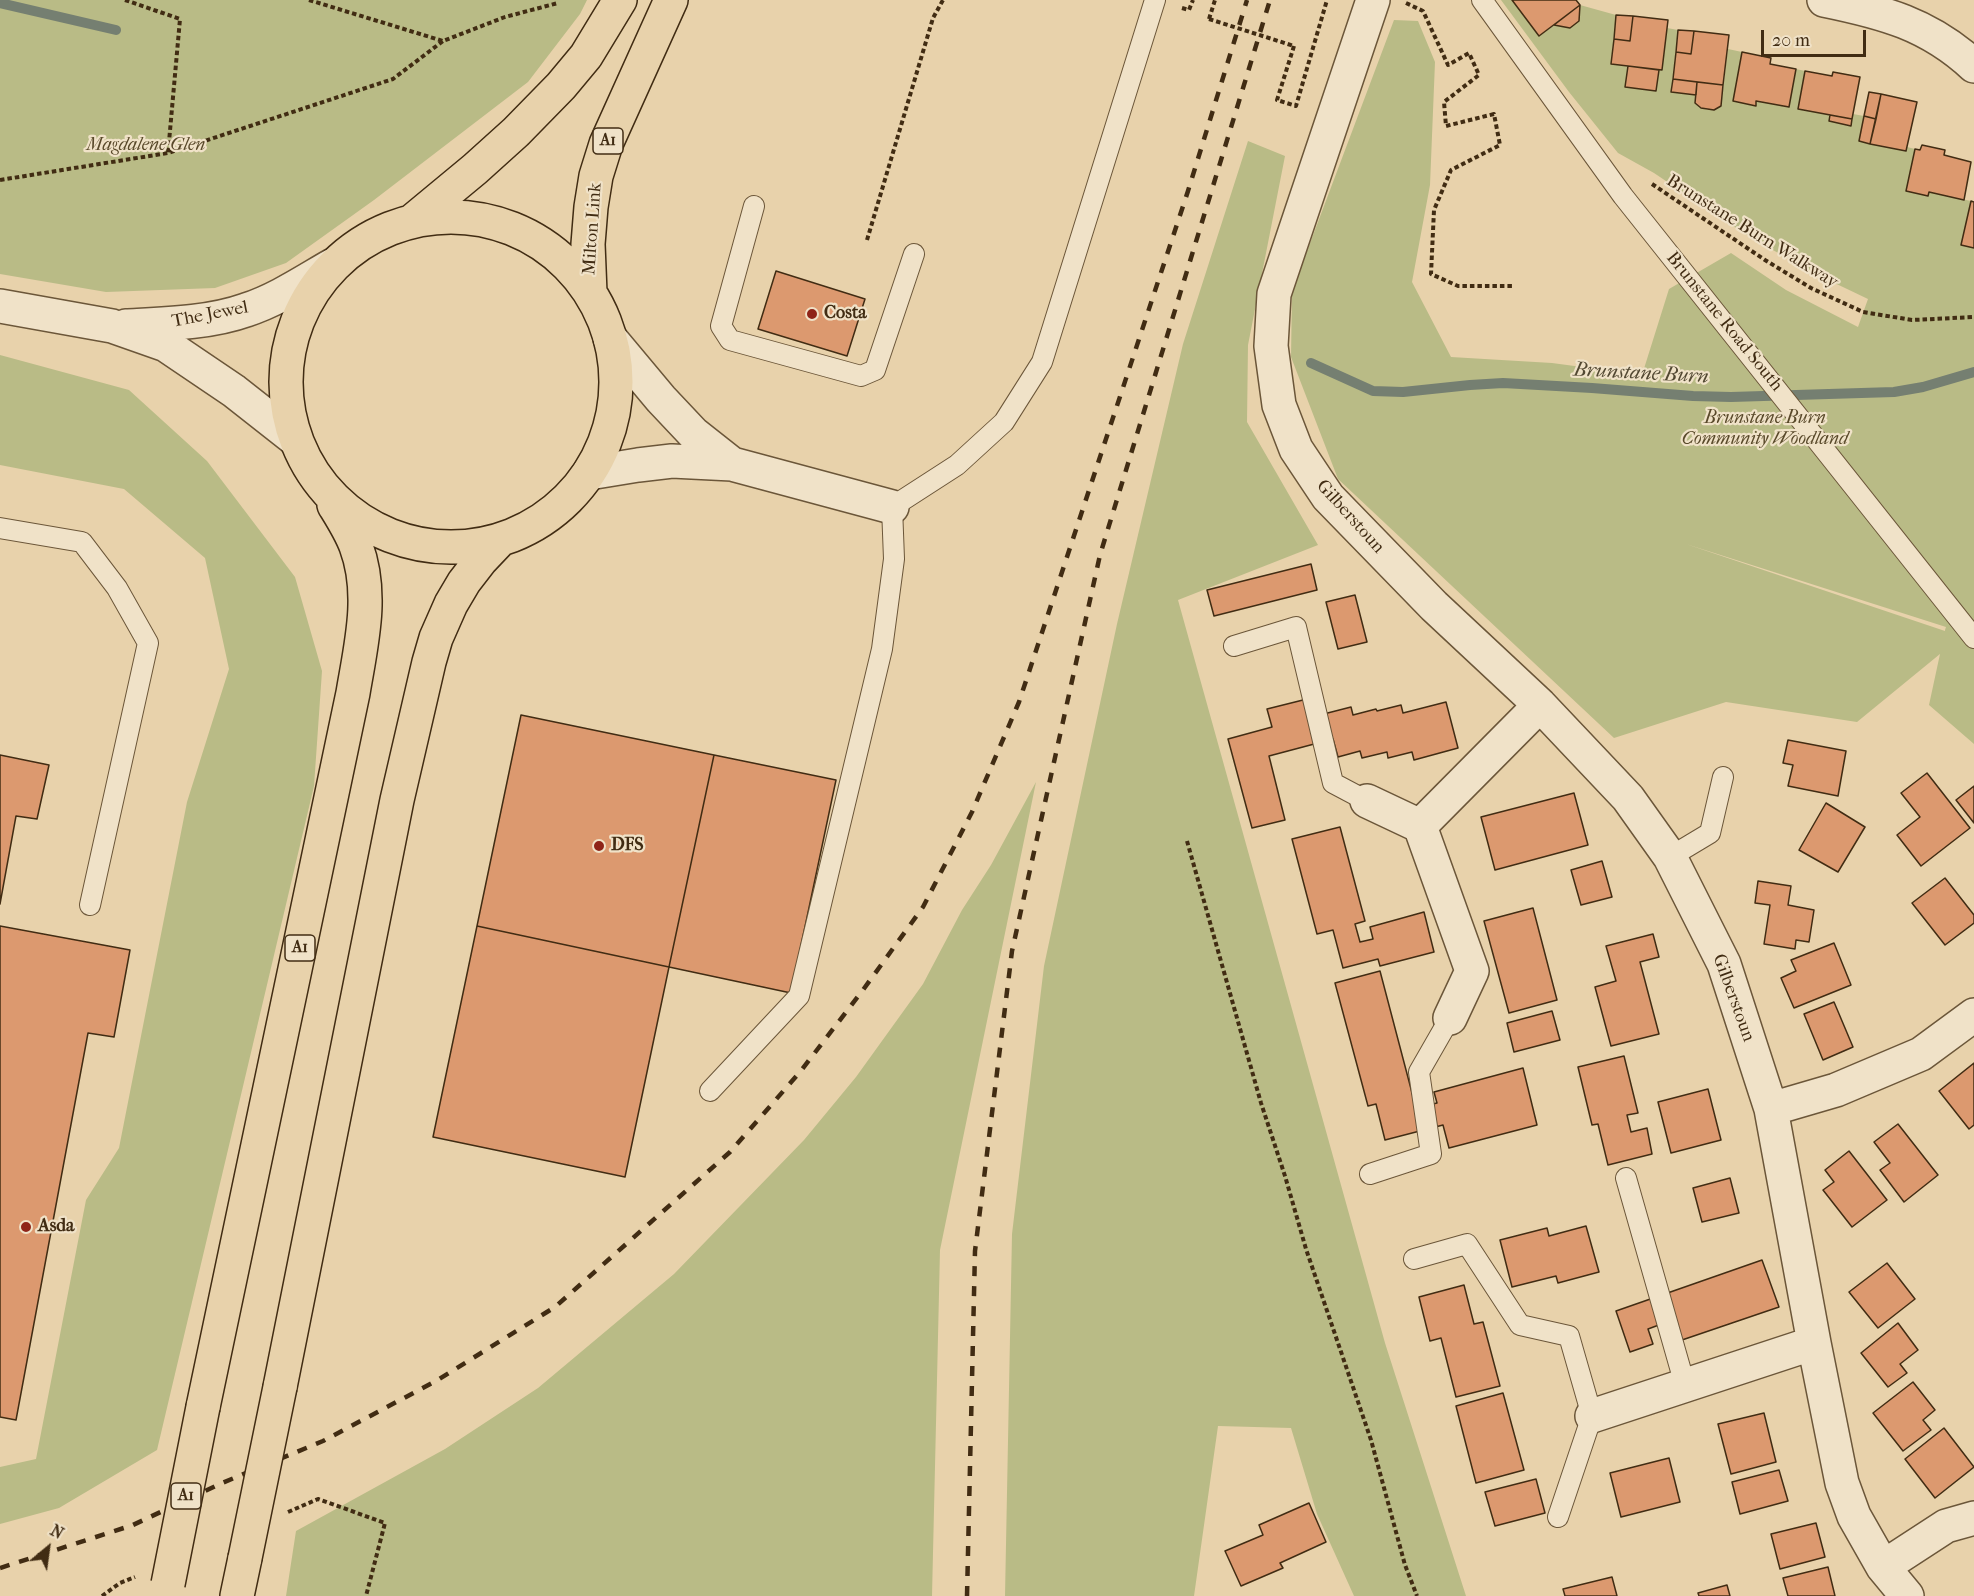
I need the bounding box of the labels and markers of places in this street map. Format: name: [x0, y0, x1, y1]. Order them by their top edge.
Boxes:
place label: Costa: [824, 303, 867, 325]
marker: Costa: [805, 307, 819, 321]
place label: DFS: [611, 835, 643, 857]
marker: DFS: [592, 839, 606, 853]
place label: Asda: [38, 1216, 74, 1238]
marker: Asda: [19, 1220, 33, 1234]

